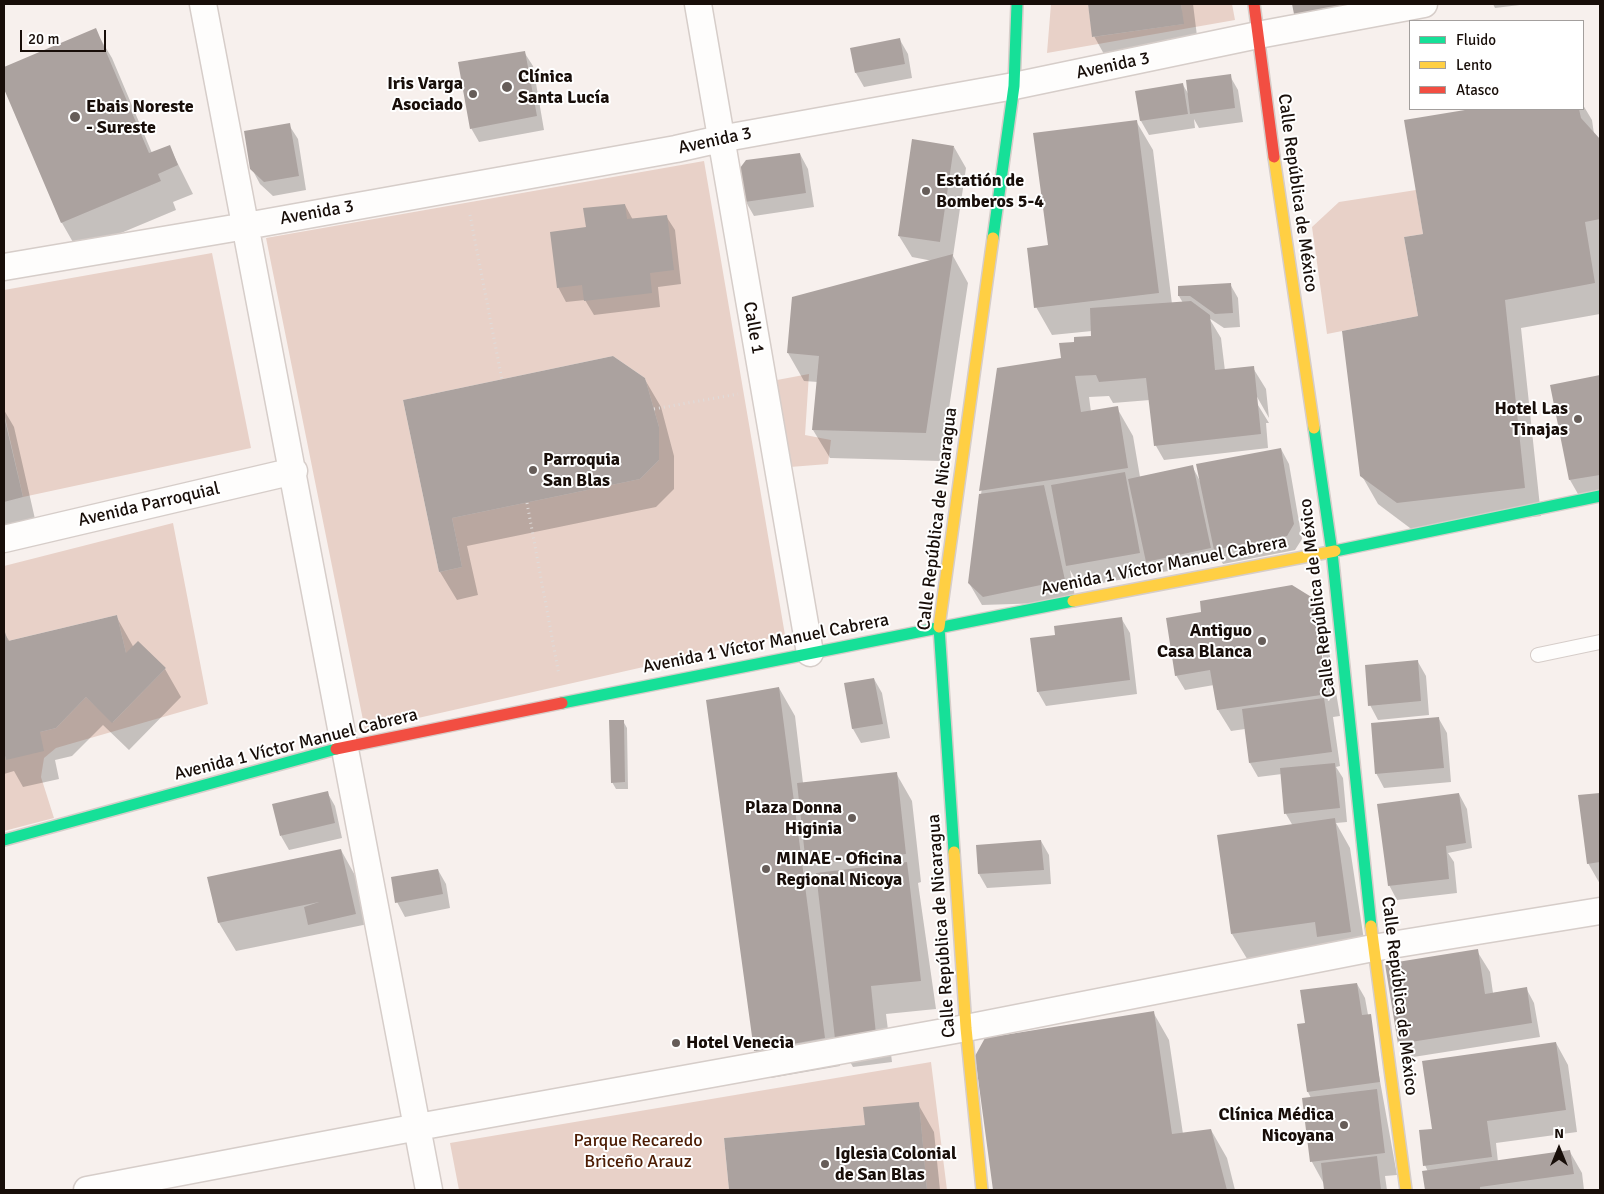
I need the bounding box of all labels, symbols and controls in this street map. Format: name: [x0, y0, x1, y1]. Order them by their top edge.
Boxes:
scale bar: [22, 20, 109, 52]
legend: [1409, 20, 1584, 110]
text: 20 m: [28, 30, 59, 48]
text: Fluido: [1456, 31, 1496, 49]
street label: Avenida 3: [1074, 48, 1152, 84]
text: Lento: [1456, 56, 1492, 74]
place label: Clínica Santa Lucía: [518, 66, 609, 108]
place label: Iris Varga Asociado: [387, 73, 463, 116]
marker: Clínica Santa Lucía: [500, 80, 514, 94]
text: Atasco: [1456, 81, 1499, 99]
marker: Iris Varga Asociado: [467, 88, 479, 100]
street label: Calle República de México: [1272, 92, 1322, 294]
place label: Ebais Noreste - Sureste: [86, 96, 194, 138]
marker: Ebais Noreste - Sureste: [68, 110, 82, 124]
street label: Avenida 3: [676, 123, 754, 159]
place label: Estatión de Bomberos 5-4: [936, 170, 1044, 212]
marker: Estatión de Bomberos 5-4: [920, 185, 932, 197]
street label: Avenida 3: [278, 196, 356, 230]
street label: Calle 1: [738, 300, 768, 356]
place label: Hotel Las Tinajas: [1495, 398, 1568, 440]
street label: Calle República de Nicaragua: [914, 406, 962, 632]
marker: Hotel Las Tinajas: [1572, 413, 1584, 425]
place label: Parroquia San Blas: [543, 449, 620, 492]
marker: Parroquia San Blas: [527, 464, 539, 476]
street label: Avenida Parroquial: [76, 478, 222, 532]
street label: Calle República de México: [1295, 497, 1341, 699]
street label: Avenida 1 Víctor Manuel Cabrera: [1039, 532, 1289, 600]
street label: Avenida 1 Víctor Manuel Cabrera: [641, 610, 891, 678]
place label: Antiguo Casa Blanca: [1157, 620, 1252, 662]
marker: Antiguo Casa Blanca: [1256, 635, 1268, 647]
street label: Avenida 1 Víctor Manuel Cabrera: [172, 704, 420, 786]
place label: Plaza Donna Higinia: [745, 797, 842, 840]
marker: Plaza Donna Higinia: [846, 812, 858, 824]
street label: Calle República de Nicaragua: [923, 813, 961, 1039]
place label: MINAE - Oficina Regional Nicoya: [776, 848, 902, 891]
marker: MINAE - Oficina Regional Nicoya: [760, 863, 772, 875]
street label: Calle República de México: [1376, 895, 1422, 1097]
place label: Hotel Venecia: [686, 1032, 794, 1054]
marker: Hotel Venecia: [670, 1037, 682, 1049]
place label: Clínica Médica Nicoyana: [1219, 1104, 1334, 1146]
marker: Clínica Médica Nicoyana: [1338, 1119, 1350, 1131]
north arrow: [1534, 1124, 1584, 1174]
text: N: [1554, 1125, 1564, 1142]
park label: Parque Recaredo Briceño Arauz: [573, 1130, 703, 1172]
place label: Iglesia Colonial de San Blas: [835, 1143, 957, 1186]
marker: Iglesia Colonial de San Blas: [819, 1158, 831, 1170]

